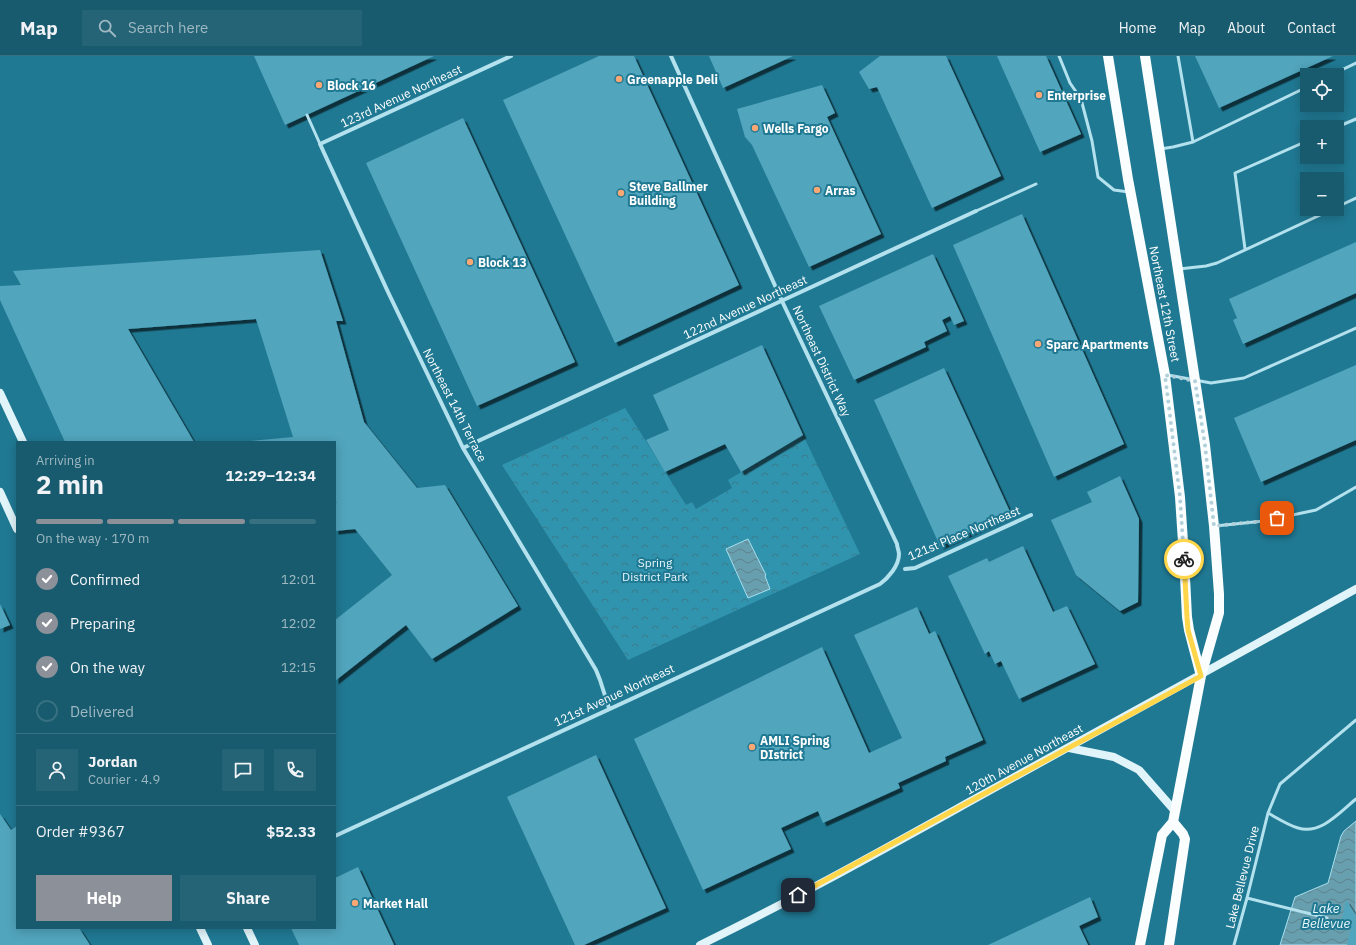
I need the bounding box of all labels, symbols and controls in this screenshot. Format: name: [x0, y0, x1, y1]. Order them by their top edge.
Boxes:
search box: [82, 10, 362, 46]
text: Map: [20, 16, 58, 40]
icon: search: [96, 17, 118, 39]
text: Search here: [128, 18, 208, 37]
text: Home: [1119, 19, 1156, 37]
text: Map: [1178, 19, 1205, 37]
text: About: [1227, 19, 1265, 37]
text: Contact: [1287, 19, 1336, 37]
street label: 123rd Avenue Northeast: [338, 61, 464, 131]
map controls: [1300, 68, 1344, 216]
button: locate: [1300, 68, 1344, 112]
place label: Greenapple Deli: [627, 72, 718, 87]
marker: Greenapple Deli: [614, 74, 624, 84]
place label: Block 16: [327, 78, 376, 93]
marker: Block 16: [314, 80, 324, 90]
place label: Enterprise: [1047, 88, 1106, 103]
marker: Enterprise: [1034, 90, 1044, 100]
button: +: [1300, 120, 1344, 164]
place label: Wells Fargo: [763, 121, 829, 136]
marker: Wells Fargo: [750, 123, 760, 133]
button: −: [1300, 172, 1344, 216]
place label: Steve Ballmer Building: [629, 179, 708, 208]
place label: Arras: [825, 183, 856, 198]
marker: Arras: [812, 185, 822, 195]
marker: Steve Ballmer Building: [616, 188, 626, 198]
street label: Northeast 12th Street: [1146, 245, 1184, 363]
place label: Block 13: [478, 255, 527, 270]
marker: Block 13: [465, 257, 475, 267]
street label: 122nd Avenue Northeast: [681, 272, 809, 342]
street label: Northeast District Way: [790, 303, 854, 419]
place label: Sparc Apartments: [1046, 337, 1149, 352]
marker: Sparc Apartments: [1033, 339, 1043, 349]
street label: Northeast 14th Terrace: [420, 346, 490, 465]
text: Arriving in: [36, 452, 95, 469]
text: 12:29–12:34: [225, 466, 316, 485]
text: 2 min: [36, 467, 104, 501]
pin: [1260, 501, 1294, 535]
street label: 121st Place Northeast: [906, 503, 1022, 563]
icon: bag: [1266, 507, 1288, 529]
text: On the way · 170 m: [36, 530, 149, 547]
courier: [1164, 539, 1204, 579]
icon: bike: [1173, 548, 1195, 570]
park label: Spring District Park: [622, 555, 689, 584]
icon: check: [36, 568, 58, 590]
text: Confirmed: [70, 570, 140, 589]
text: 12:01: [281, 571, 316, 588]
icon: check: [36, 612, 58, 634]
text: Preparing: [70, 614, 135, 633]
text: 12:02: [281, 615, 316, 632]
icon: check: [36, 656, 58, 678]
text: On the way: [70, 658, 145, 677]
text: 12:15: [281, 659, 316, 676]
street label: 121st Avenue Northeast: [551, 661, 677, 729]
text: Delivered: [70, 702, 134, 721]
street label: 120th Avenue Northeast: [963, 720, 1085, 798]
place label: AMLI Spring DIstrict: [760, 733, 830, 762]
marker: AMLI Spring DIstrict: [747, 742, 757, 752]
button: person: [36, 749, 78, 791]
button: chat: [222, 749, 264, 791]
button: phone: [274, 749, 316, 791]
text: Jordan: [88, 752, 137, 771]
text: Courier · 4.9: [88, 771, 160, 788]
text: Order #9367: [36, 822, 125, 841]
text: $52.33: [266, 822, 316, 841]
street label: Lake Bellevue Drive: [1222, 824, 1262, 930]
button: Help: [36, 875, 172, 921]
button: Share: [180, 875, 316, 921]
pin: [781, 878, 815, 912]
icon: home: [787, 884, 809, 906]
place label: Market Hall: [363, 896, 428, 911]
marker: Market Hall: [350, 898, 360, 908]
water label: Lake Bellevue: [1302, 900, 1350, 932]

